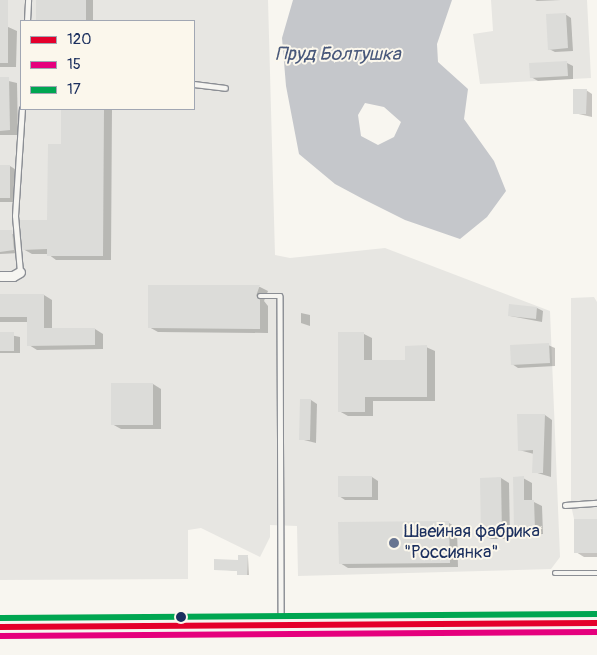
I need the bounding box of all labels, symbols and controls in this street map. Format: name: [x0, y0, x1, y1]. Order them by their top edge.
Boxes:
legend: [20, 20, 195, 110]
text: 120: [67, 30, 92, 49]
water label: Пруд Болтушка: [275, 44, 401, 66]
text: 15: [67, 55, 81, 74]
text: 17: [67, 80, 81, 99]
place label: Швейная фабрика "Россиянка": [404, 522, 540, 564]
marker: Швейная фабрика "Россиянка": [388, 537, 400, 549]
unlabelled marker: [176, 612, 186, 622]

